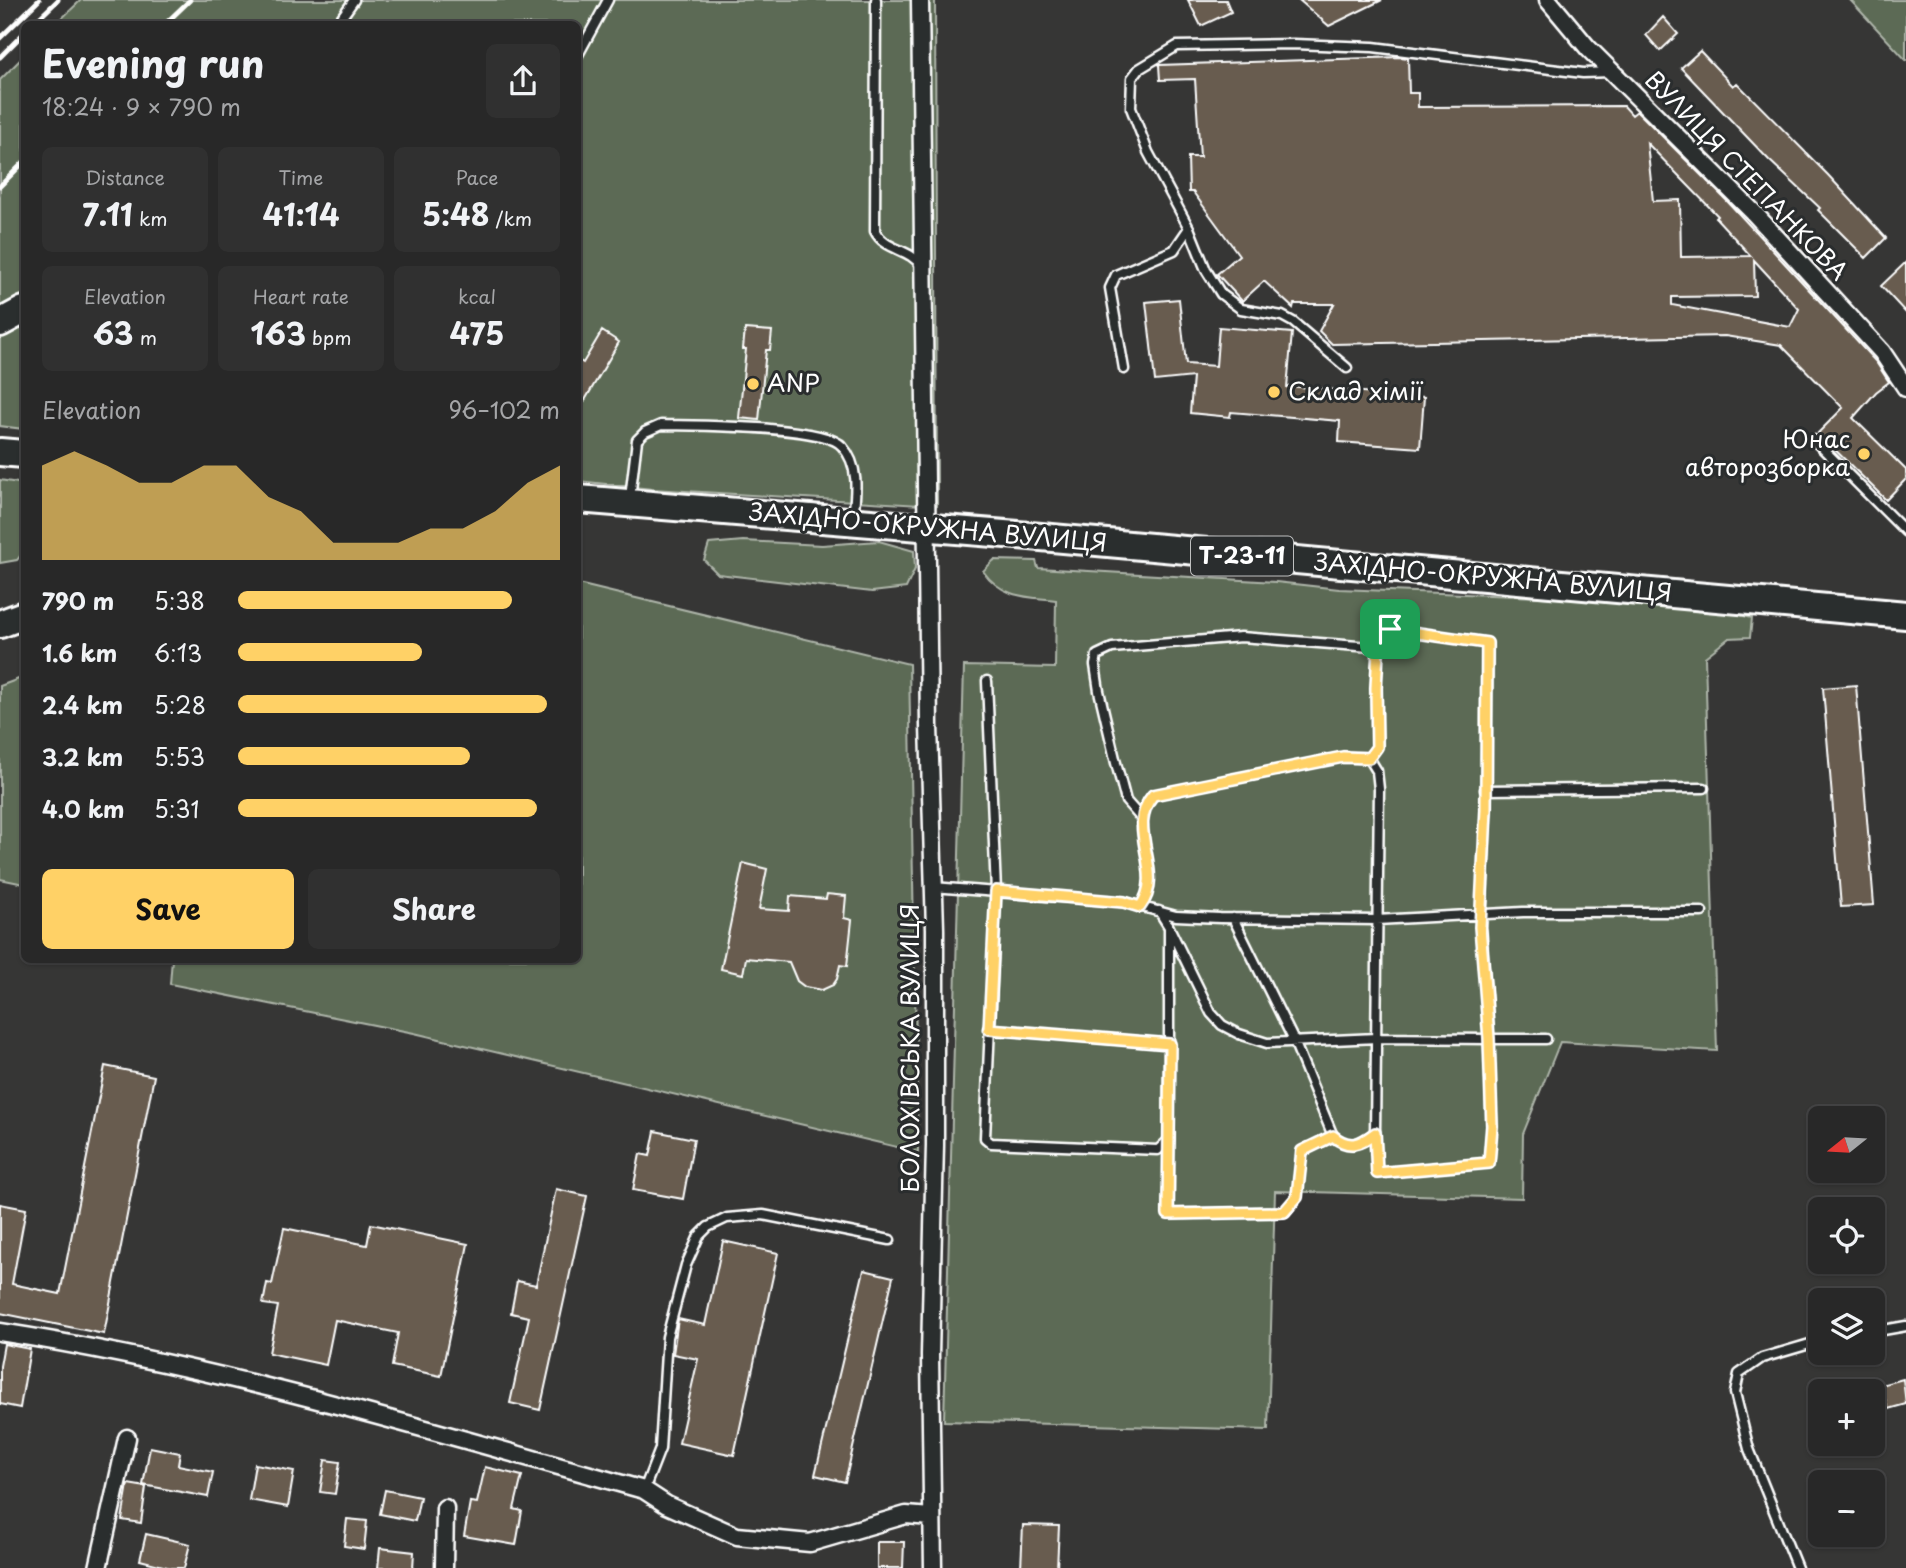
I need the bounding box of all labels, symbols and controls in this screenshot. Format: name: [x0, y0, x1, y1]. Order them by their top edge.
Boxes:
text: Evening run: [42, 34, 264, 91]
button: share: [486, 44, 560, 118]
street label: ВУЛИЦЯ СТЕПАНКОВА: [1638, 62, 1857, 287]
text: 18:24 · 9 × 790 m: [42, 89, 241, 124]
text: Distance: [85, 163, 165, 191]
text: Time: [279, 163, 323, 191]
text: Pace: [456, 163, 498, 191]
text: 7.11: [82, 191, 133, 236]
text: 41:14: [262, 191, 340, 236]
text: 5:48: [422, 191, 489, 236]
text: km: [133, 204, 168, 232]
text: /km: [489, 204, 532, 232]
text: Elevation: [84, 282, 166, 310]
text: Heart rate: [253, 282, 349, 310]
text: kcal: [458, 282, 496, 310]
text: 63: [93, 310, 133, 355]
text: 163: [250, 310, 306, 355]
text: 475: [450, 310, 504, 355]
text: m: [133, 323, 157, 351]
text: bpm: [306, 323, 352, 351]
place label: ANP: [767, 364, 820, 400]
place label: Склад хімії: [1288, 372, 1424, 408]
marker: ANP: [745, 376, 761, 392]
marker: Склад хімії: [1266, 384, 1282, 400]
text: Elevation: [42, 392, 141, 427]
text: 96–102 m: [448, 392, 560, 427]
place label: Юнас авторозборка: [1685, 420, 1850, 484]
marker: Юнас авторозборка: [1856, 446, 1872, 462]
street label: ЗАХІДНО-ОКРУЖНА ВУЛИЦЯ: [748, 492, 1109, 560]
road number: Т-23-11: [1191, 536, 1293, 576]
street label: ЗАХІДНО-ОКРУЖНА ВУЛИЦЯ: [1313, 542, 1674, 610]
text: 790 m: [42, 583, 114, 618]
text: 5:38: [154, 583, 205, 618]
pin: [1360, 599, 1420, 659]
icon: arrive: [1371, 610, 1409, 648]
text: 1.6 km: [42, 635, 117, 670]
text: 6:13: [154, 635, 202, 670]
text: 2.4 km: [42, 687, 123, 722]
text: 5:28: [154, 687, 206, 722]
text: 3.2 km: [42, 739, 123, 774]
text: 5:53: [154, 739, 205, 774]
text: 4.0 km: [42, 791, 125, 826]
text: 5:31: [154, 791, 199, 826]
button: Save: [42, 869, 294, 949]
button: Share: [308, 869, 560, 949]
street label: БОЛОХІВСЬКА ВУЛИЦЯ: [891, 904, 927, 1192]
north arrow: [1808, 1106, 1885, 1183]
map controls: [1808, 1106, 1885, 1547]
button: locate: [1808, 1197, 1885, 1274]
button: layers: [1808, 1288, 1885, 1365]
button: +: [1808, 1379, 1885, 1456]
button: −: [1808, 1470, 1885, 1547]

